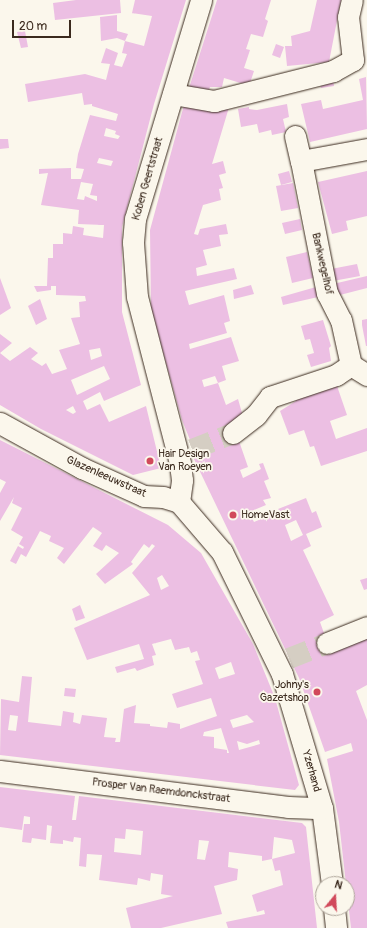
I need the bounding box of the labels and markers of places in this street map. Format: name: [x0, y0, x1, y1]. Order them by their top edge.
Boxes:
place label: Hair Design Van Roeyen: [158, 448, 212, 474]
marker: Hair Design Van Roeyen: [145, 456, 155, 466]
place label: HomeVast: [241, 508, 290, 522]
marker: HomeVast: [228, 510, 238, 520]
place label: Johny's Gazetshop: [260, 679, 309, 705]
marker: Johny's Gazetshop: [312, 687, 322, 697]

